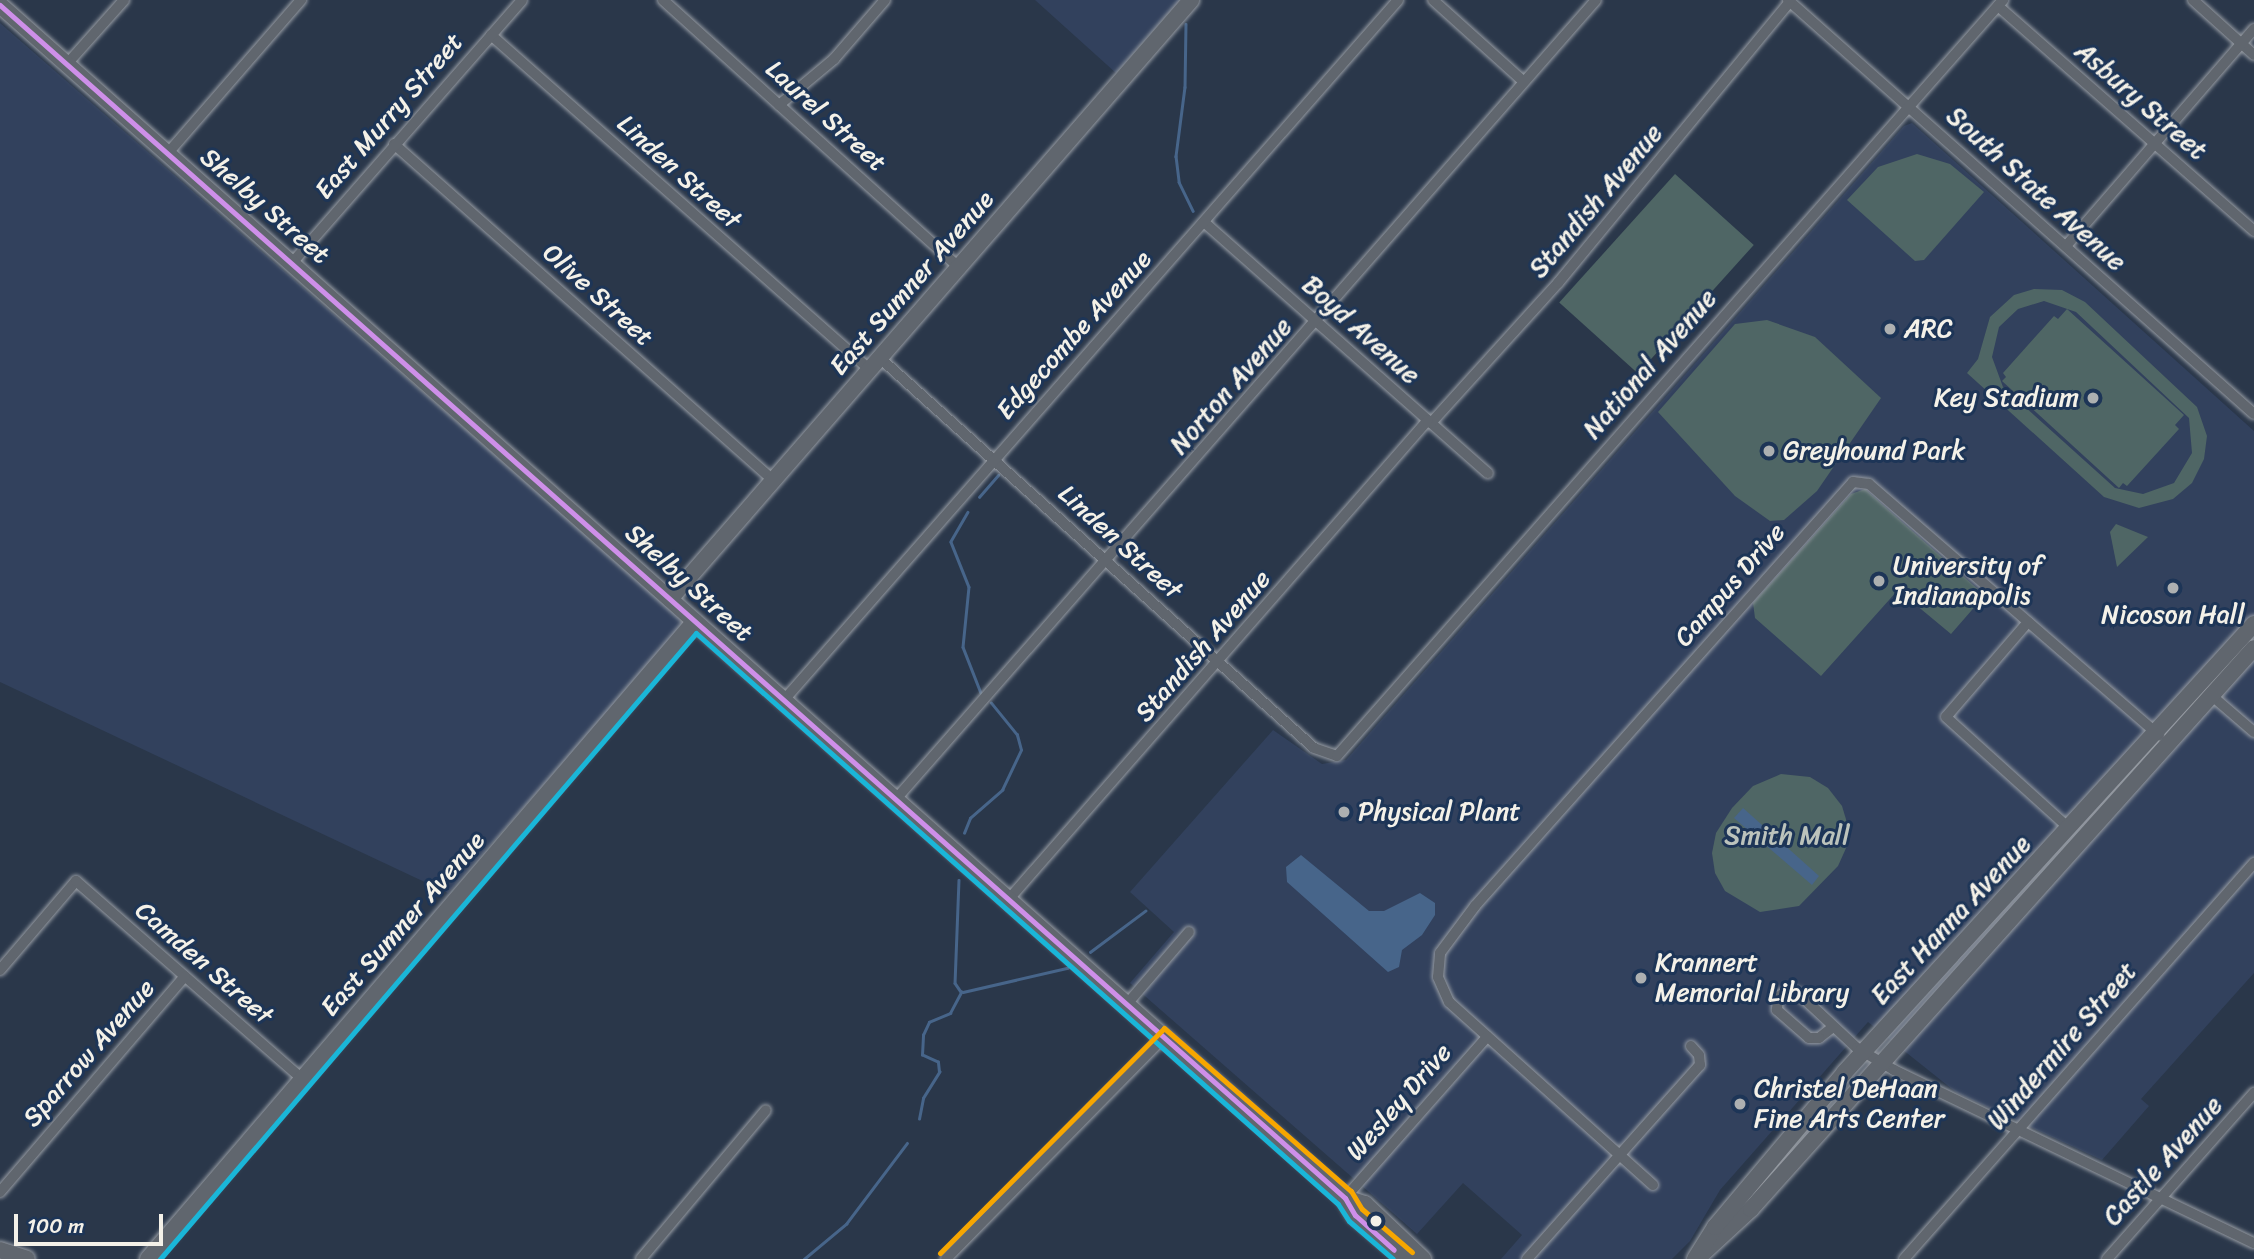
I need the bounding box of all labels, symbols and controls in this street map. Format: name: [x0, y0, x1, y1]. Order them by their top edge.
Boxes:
street label: East Murry Street: [308, 27, 470, 205]
street label: Asbury Street: [2069, 36, 2213, 166]
street label: Laurel Street: [759, 54, 893, 178]
street label: South State Avenue: [1940, 100, 2132, 278]
street label: Linden Street: [610, 108, 748, 236]
street label: Standish Avenue: [1523, 118, 1669, 284]
street label: Shelby Street: [194, 142, 336, 270]
street label: East Sumner Avenue: [823, 184, 1001, 382]
street label: Olive Street: [536, 237, 660, 353]
street label: Edgecombe Avenue: [990, 244, 1158, 426]
street label: Boyd Avenue: [1296, 269, 1426, 391]
street label: National Avenue: [1577, 283, 1723, 445]
street label: Norton Avenue: [1163, 311, 1299, 461]
place label: ARC: [1904, 313, 1953, 345]
marker: ARC: [1882, 321, 1898, 337]
place label: Key Stadium: [1934, 382, 2079, 414]
marker: Key Stadium: [2085, 390, 2101, 406]
place label: Greyhound Park: [1783, 435, 1965, 467]
marker: Greyhound Park: [1761, 443, 1777, 459]
street label: Linden Street: [1051, 478, 1189, 606]
street label: Campus Drive: [1668, 517, 1792, 653]
street label: Shelby Street: [619, 518, 759, 648]
place label: University of Indianapolis: [1893, 550, 2043, 612]
street label: Standish Avenue: [1129, 564, 1277, 728]
marker: University of Indianapolis: [1871, 573, 1887, 589]
marker: Nicoson Hall: [2165, 580, 2181, 596]
place label: Nicoson Hall: [2101, 599, 2245, 631]
place label: Physical Plant: [1358, 796, 1520, 828]
marker: Physical Plant: [1336, 804, 1352, 820]
park label: Smith Mall: [1725, 820, 1849, 852]
street label: East Sumner Avenue: [314, 825, 492, 1023]
street label: East Hanna Avenue: [1865, 829, 2037, 1011]
street label: Camden Street: [129, 895, 279, 1031]
place label: Krannert Memorial Library: [1655, 947, 1849, 1009]
street label: Windermire Street: [1981, 956, 2143, 1136]
marker: Krannert Memorial Library: [1633, 970, 1649, 986]
street label: Sparrow Avenue: [16, 973, 162, 1133]
street label: Wesley Drive: [1340, 1037, 1458, 1167]
place label: Christel DeHaan Fine Arts Center: [1754, 1073, 1945, 1134]
street label: Castle Avenue: [2097, 1090, 2229, 1232]
marker: Christel DeHaan Fine Arts Center: [1732, 1096, 1748, 1112]
scale bar: [18, 1200, 166, 1244]
text: 100 m: [27, 1207, 84, 1245]
unlabelled marker: [1369, 1214, 1383, 1228]

